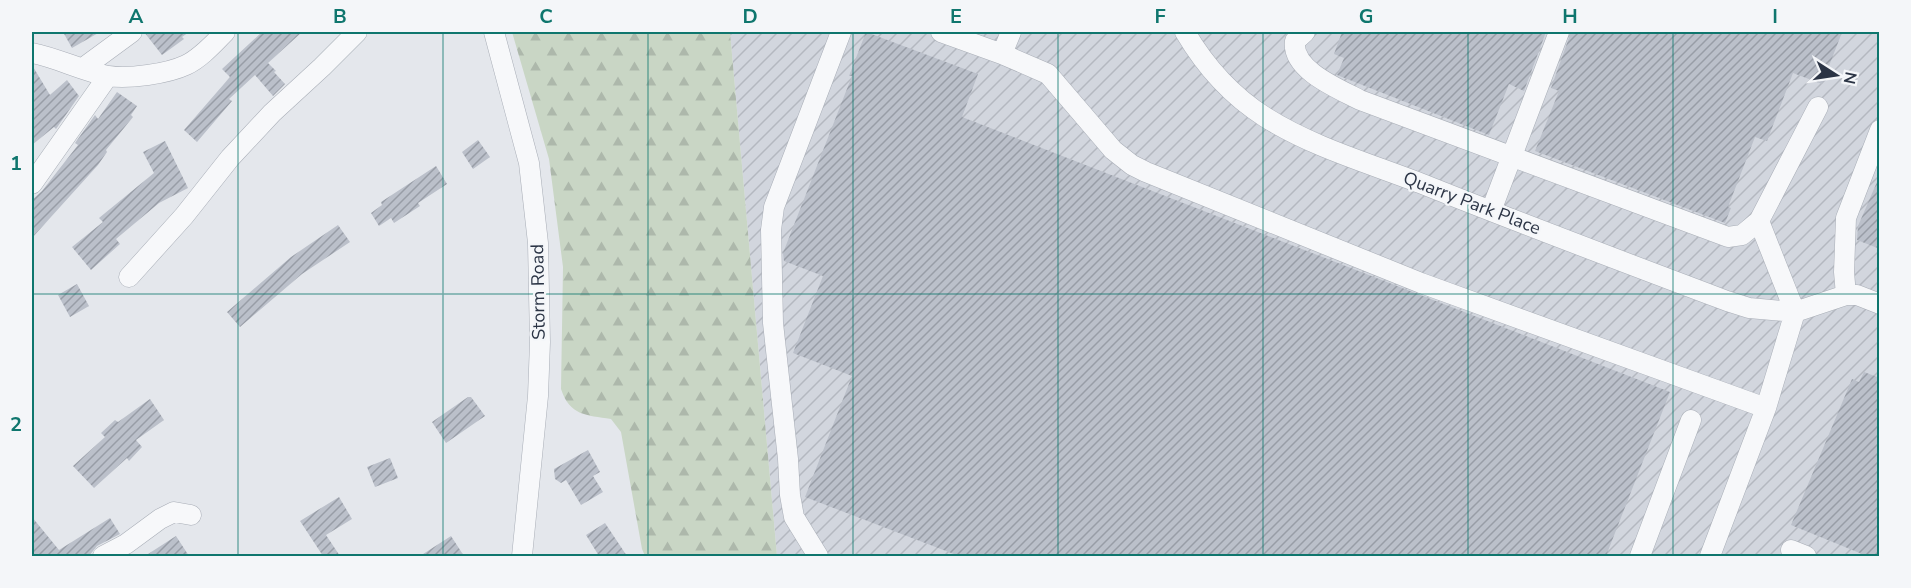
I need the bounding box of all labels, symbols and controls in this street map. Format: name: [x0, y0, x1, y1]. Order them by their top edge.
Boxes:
text: A: [129, 3, 144, 30]
text: B: [333, 3, 347, 30]
text: C: [539, 3, 553, 30]
text: D: [742, 3, 758, 30]
text: E: [950, 3, 962, 30]
text: F: [1154, 3, 1166, 30]
text: G: [1359, 3, 1373, 30]
text: H: [1562, 3, 1578, 30]
text: I: [1772, 3, 1778, 30]
north arrow: [1806, 45, 1866, 105]
text: N: [1838, 70, 1862, 86]
text: 1: [10, 150, 22, 177]
street label: Quarry Park Place: [1400, 166, 1544, 240]
street label: Storm Road: [525, 244, 551, 340]
text: 2: [10, 411, 22, 438]

